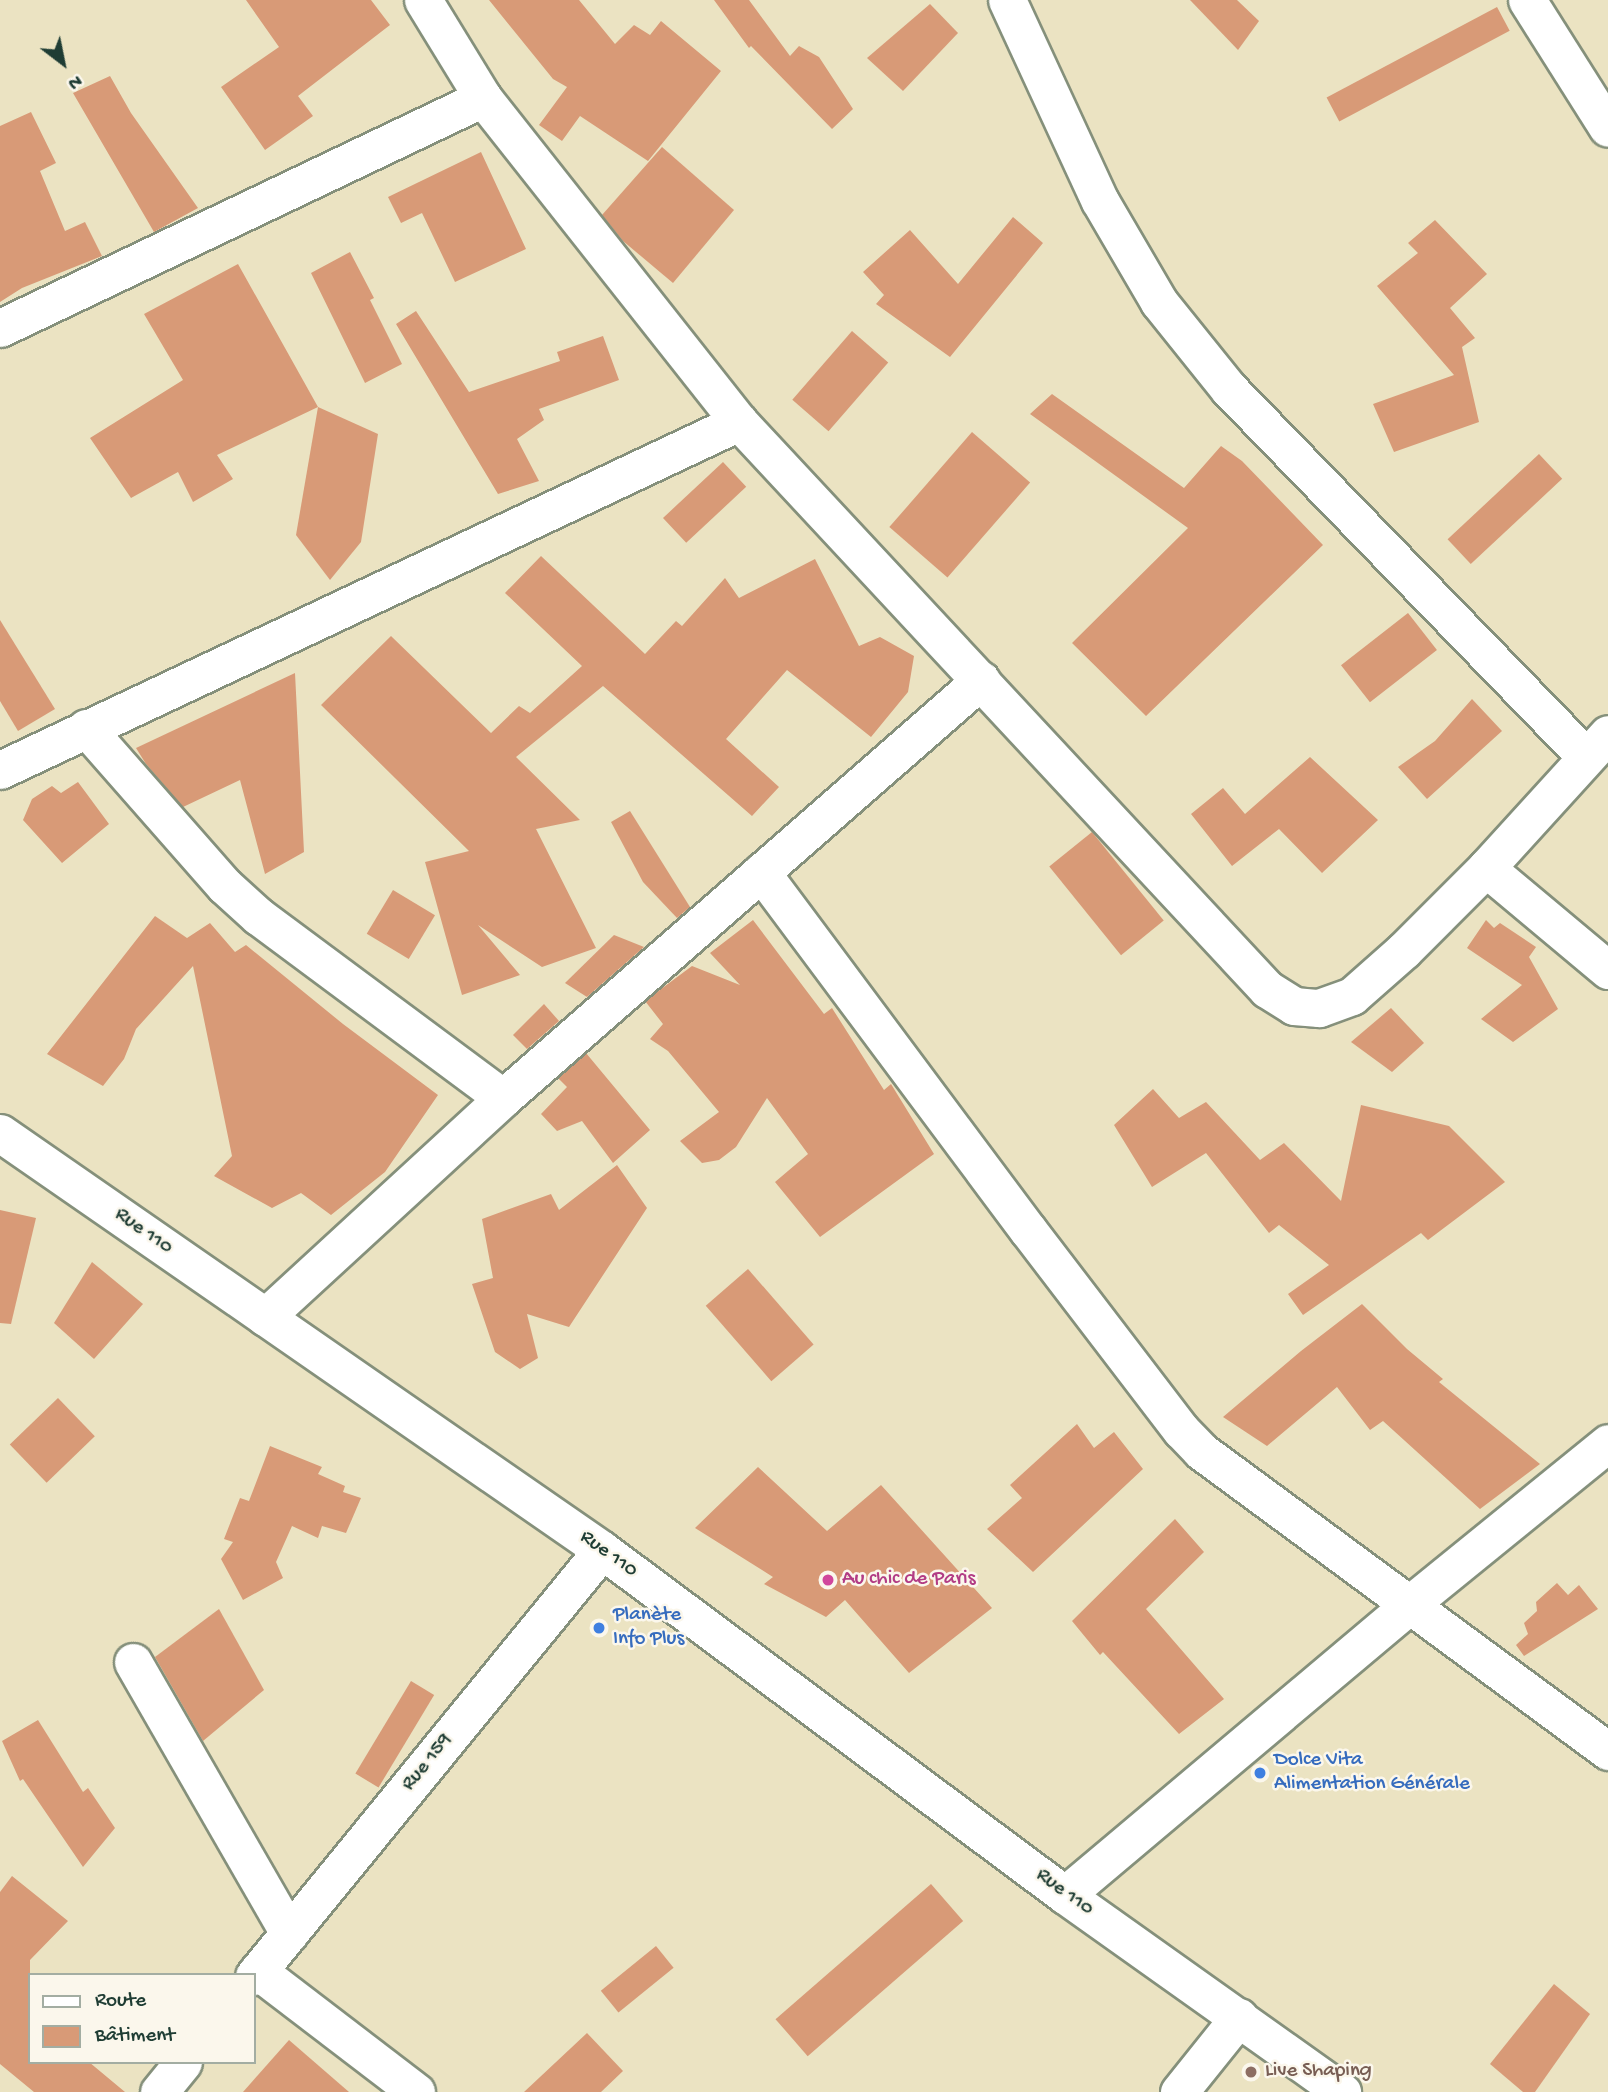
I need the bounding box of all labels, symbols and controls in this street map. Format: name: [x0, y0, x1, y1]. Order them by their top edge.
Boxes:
north arrow: [28, 28, 98, 98]
text: N: [63, 68, 86, 94]
street label: Rue 110: [109, 1203, 177, 1261]
street label: Rue 110: [574, 1526, 642, 1584]
place label: Au chic de Paris: [842, 1567, 975, 1593]
marker: Au chic de Paris: [820, 1572, 836, 1588]
place label: Planète Info Plus: [613, 1603, 684, 1653]
marker: Planète Info Plus: [591, 1620, 607, 1636]
street label: Rue 159: [397, 1729, 459, 1797]
place label: Dolce Vita Alimentation Générale: [1274, 1748, 1470, 1798]
marker: Dolce Vita Alimentation Générale: [1252, 1765, 1268, 1781]
street label: Rue 110: [1030, 1864, 1098, 1922]
legend: [28, 1973, 256, 2064]
text: Route: [95, 1989, 146, 2014]
text: Bâtiment: [95, 2024, 175, 2049]
place label: Live Shaping: [1265, 2059, 1372, 2085]
marker: Live Shaping: [1243, 2064, 1259, 2080]

